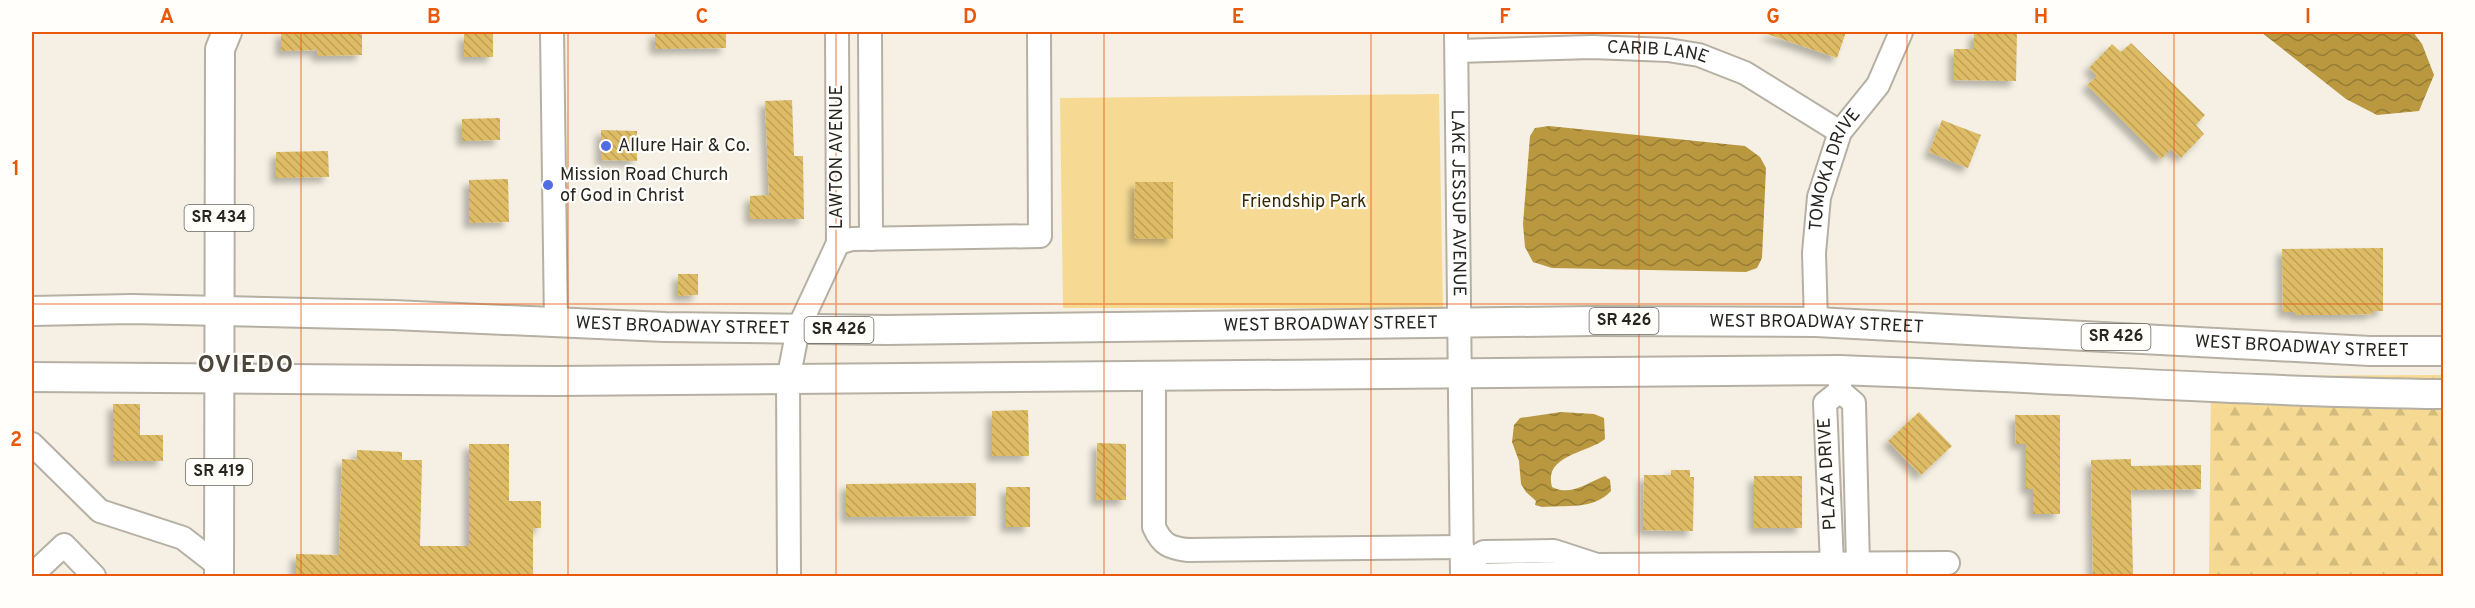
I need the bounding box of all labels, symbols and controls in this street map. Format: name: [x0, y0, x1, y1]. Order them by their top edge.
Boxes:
text: A: [160, 5, 174, 31]
text: B: [427, 5, 441, 31]
text: C: [696, 5, 708, 31]
text: D: [963, 5, 977, 31]
text: E: [1232, 5, 1244, 31]
text: F: [1499, 5, 1511, 31]
text: G: [1766, 5, 1780, 31]
text: H: [2034, 5, 2048, 31]
text: I: [2305, 5, 2311, 31]
street label: CARIB LANE: [1606, 36, 1712, 69]
street label: LAWTON AVENUE: [826, 85, 849, 229]
street label: TOMOKA DRIVE: [1805, 104, 1866, 232]
street label: LAKE JESSUP AVENUE: [1445, 109, 1470, 297]
place label: Allure Hair & Co.: [618, 135, 750, 158]
marker: Allure Hair & Co.: [599, 139, 613, 153]
text: 1: [12, 157, 20, 183]
place label: Mission Road Church of God in Christ: [560, 164, 728, 208]
marker: Mission Road Church of God in Christ: [541, 178, 555, 192]
park label: Friendship Park: [1241, 191, 1367, 214]
road number: SR 434: [184, 205, 254, 231]
road number: SR 426: [1590, 308, 1658, 334]
street label: WEST BROADWAY STREET: [1709, 310, 1924, 339]
street label: WEST BROADWAY STREET: [1223, 311, 1438, 337]
street label: WEST BROADWAY STREET: [575, 312, 790, 340]
road number: SR 426: [804, 317, 874, 343]
road number: SR 426: [2082, 324, 2150, 350]
street label: WEST BROADWAY STREET: [2194, 330, 2409, 363]
district label: OVIEDO: [197, 351, 295, 381]
street label: PLAZA DRIVE: [1814, 417, 1842, 531]
text: 2: [10, 428, 22, 454]
road number: SR 419: [186, 459, 252, 485]

